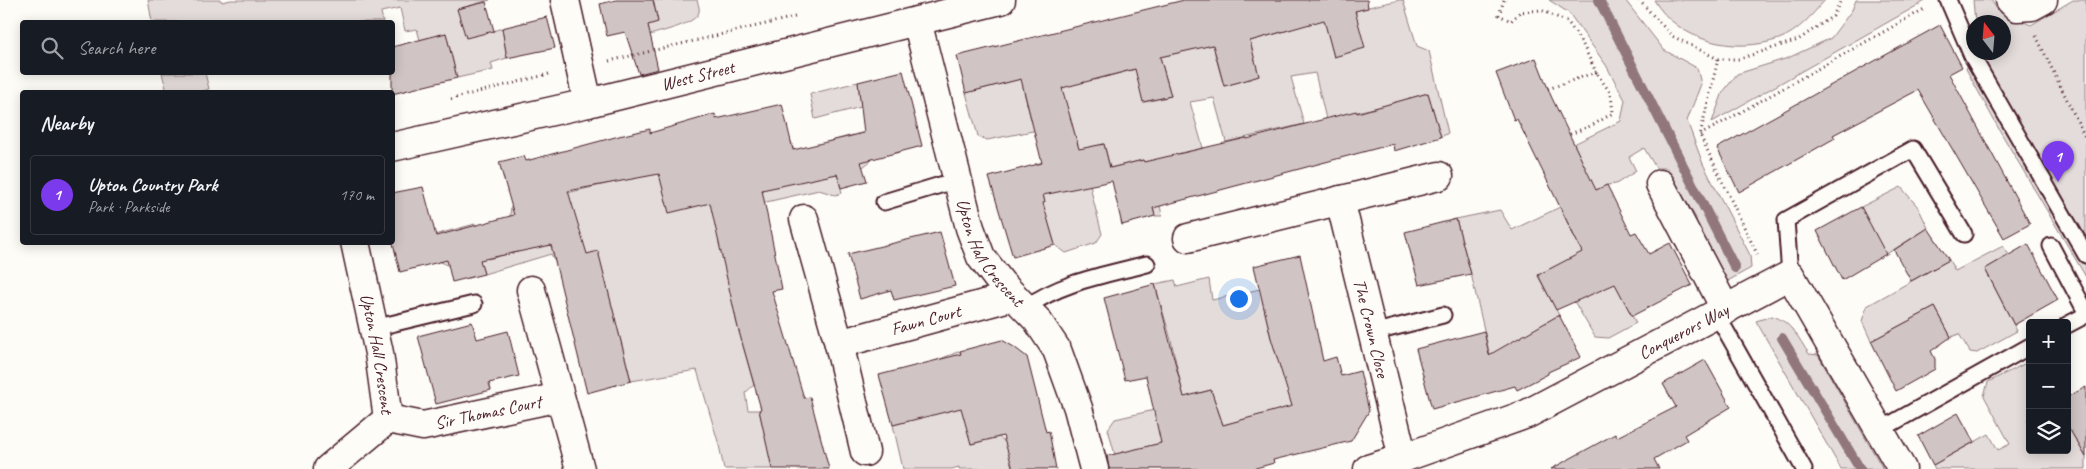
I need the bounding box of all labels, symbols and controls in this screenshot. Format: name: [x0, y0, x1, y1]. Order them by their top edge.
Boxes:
north arrow: [1966, 15, 2011, 60]
search box: [20, 20, 395, 75]
icon: search: [38, 34, 66, 62]
text: Search here: [78, 36, 155, 60]
street label: West Street: [659, 55, 738, 95]
text: Nearby: [40, 110, 93, 136]
pin: 1: [2042, 141, 2074, 182]
text: Upton Country Park: [88, 173, 217, 197]
text: 1: [53, 185, 61, 205]
text: 170 m: [340, 185, 374, 205]
text: Park · Parkside: [88, 197, 169, 217]
street label: Upton Hall Crescent: [952, 197, 1030, 312]
street label: The Crown Close: [1349, 277, 1394, 381]
your location: [1226, 286, 1252, 312]
street label: Upton Hall Crescent: [355, 292, 398, 417]
street label: Conquerors Way: [1635, 298, 1734, 364]
street label: Fawn Court: [888, 299, 965, 340]
map controls: [2026, 319, 2071, 454]
button: +: [2026, 319, 2071, 364]
button: −: [2026, 364, 2071, 409]
street label: Sir Thomas Court: [433, 390, 546, 434]
button: layers: [2026, 409, 2071, 454]

